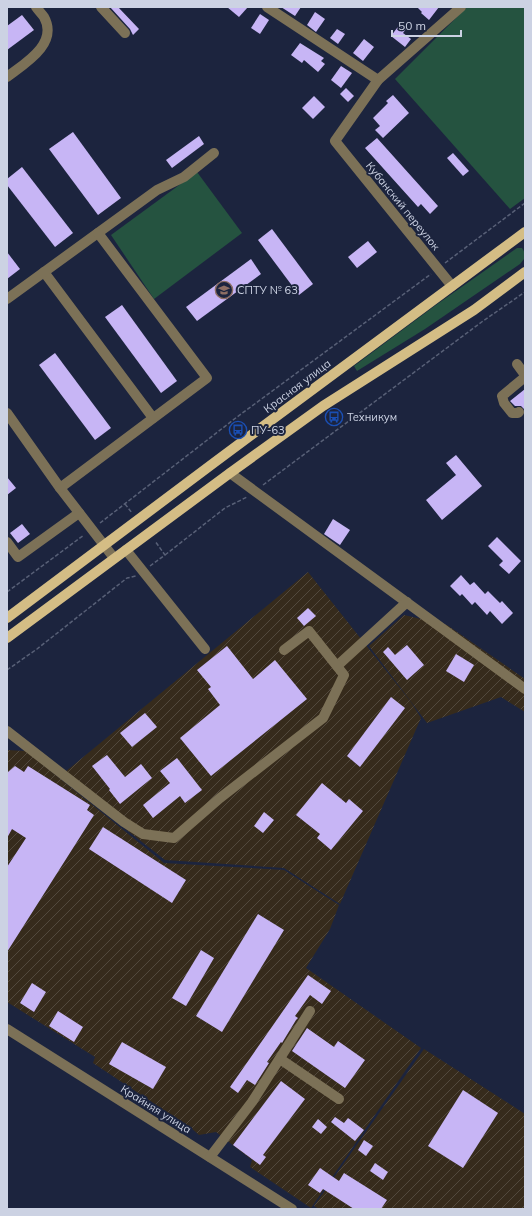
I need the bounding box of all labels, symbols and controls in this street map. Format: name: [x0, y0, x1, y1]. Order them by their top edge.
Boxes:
scale bar: [392, 12, 461, 38]
text: 50 m: [398, 18, 426, 33]
street label: Кубанский переулок: [363, 159, 443, 253]
school or university icon: СПТУ № 63: [214, 280, 234, 300]
place label: СПТУ № 63: [237, 283, 298, 297]
street label: Красная улица: [261, 356, 333, 416]
bus stop icon: Техникум: [324, 407, 344, 427]
place label: Техникум: [347, 410, 397, 424]
bus stop icon: ПУ-63: [228, 420, 248, 440]
place label: ПУ-63: [251, 423, 285, 437]
street label: Крайняя улица: [118, 1082, 194, 1136]

